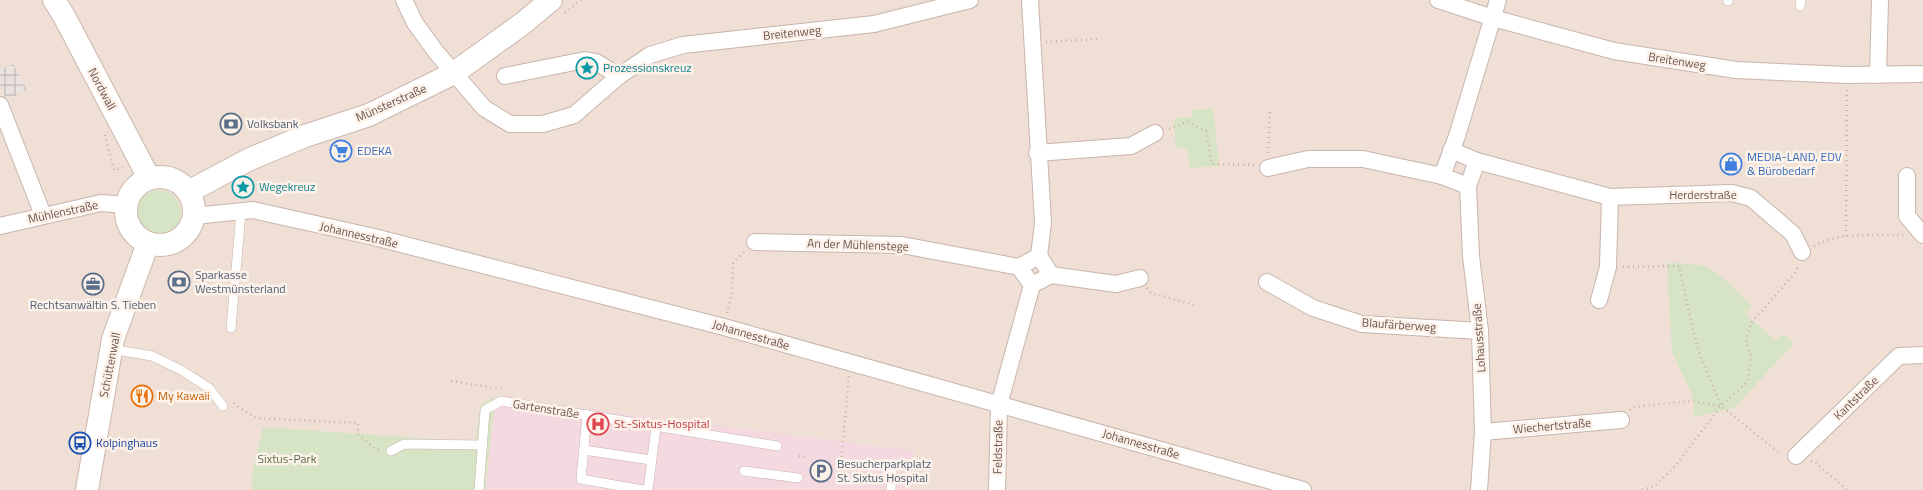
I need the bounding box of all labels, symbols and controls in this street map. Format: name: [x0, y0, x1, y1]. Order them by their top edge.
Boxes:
street label: Breitenweg: [762, 20, 822, 45]
street label: Breitenweg: [1647, 47, 1707, 74]
place icon: Prozessionskreuz: [575, 56, 599, 80]
place label: Prozessionskreuz: [603, 58, 692, 77]
street label: Nordwall: [83, 64, 121, 113]
street label: Münsterstraße: [352, 78, 429, 127]
bank icon: Volksbank: [219, 112, 243, 136]
place label: Volksbank: [247, 114, 299, 133]
supermarket icon: EDEKA: [329, 139, 353, 163]
place label: EDEKA: [357, 141, 392, 160]
place label: MEDIA-LAND, EDV & Bürobedarf: [1747, 147, 1842, 180]
shop icon: MEDIA-LAND, EDV & Bürobedarf: [1719, 152, 1743, 176]
place icon: Wegekreuz: [231, 175, 255, 199]
place label: Wegekreuz: [259, 177, 315, 196]
street label: Herderstraße: [1669, 185, 1737, 204]
street label: Mühlenstraße: [26, 195, 100, 228]
street label: Johannesstraße: [318, 216, 400, 253]
street label: An der Mühlenstege: [807, 233, 909, 256]
place label: Sparkasse Westmünsterland: [195, 265, 286, 298]
bank icon: Sparkasse Westmünsterland: [167, 270, 191, 294]
office icon: Rechtsanwältin S. Tieben: [81, 272, 105, 296]
place label: Rechtsanwältin S. Tieben: [30, 295, 156, 314]
street label: Lohausstraße: [1467, 303, 1490, 373]
street label: Blaufärberweg: [1361, 312, 1437, 337]
street label: Johannesstraße: [710, 314, 792, 355]
street label: Schüttenwall: [94, 331, 125, 399]
street label: Kantstraße: [1829, 371, 1883, 424]
restaurant icon: My Kawaii: [130, 384, 154, 408]
place label: My Kawaii: [158, 386, 210, 405]
street label: Gartenstraße: [511, 394, 581, 423]
hospital icon: St.-Sixtus-Hospital: [586, 412, 610, 436]
street label: Wiechertstraße: [1512, 413, 1592, 438]
place label: St.-Sixtus-Hospital: [614, 414, 710, 433]
street label: Feldstraße: [988, 420, 1007, 474]
street label: Johannesstraße: [1100, 423, 1182, 464]
bus stop icon: Kolpinghaus: [68, 431, 92, 455]
place label: Kolpinghaus: [96, 433, 158, 452]
park label: Sixtus-Park: [258, 449, 317, 468]
place label: Besucherparkplatz St. Sixtus Hospital: [837, 454, 931, 487]
parking icon: Besucherparkplatz St. Sixtus Hospital: [809, 459, 833, 483]

